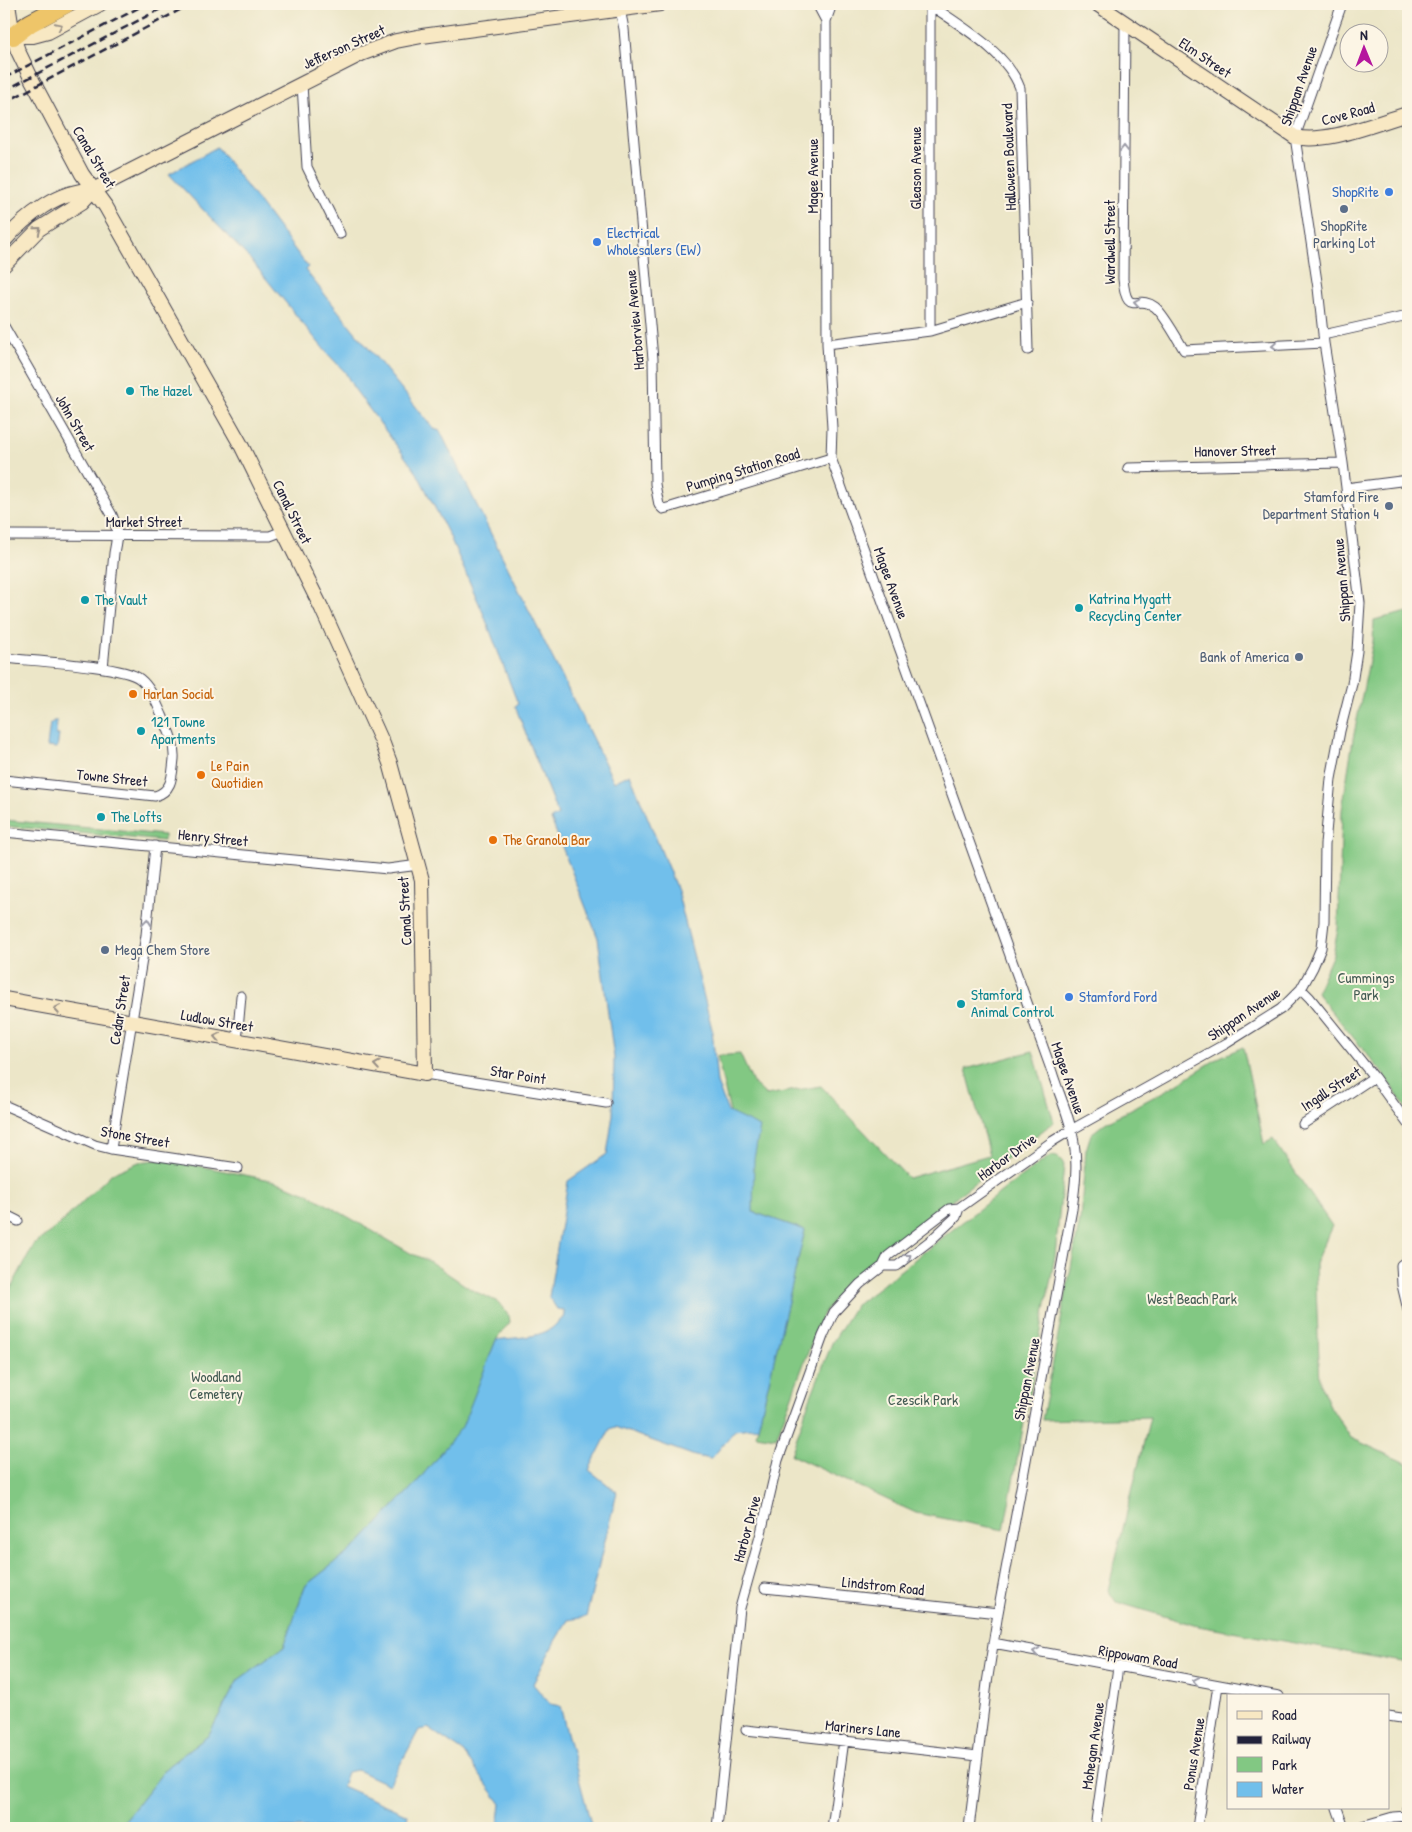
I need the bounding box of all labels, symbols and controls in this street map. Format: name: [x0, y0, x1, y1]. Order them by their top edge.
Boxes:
street label: Jefferson Street: [299, 19, 389, 74]
one-way arrow: [53, 22, 62, 32]
north arrow: [1340, 22, 1390, 72]
text: N: [1360, 25, 1368, 44]
street label: Elm Street: [1175, 32, 1236, 83]
street label: Shippan Avenue: [1275, 43, 1322, 129]
street label: Cove Road: [1319, 96, 1377, 131]
street label: Halloween Boulevard: [996, 103, 1021, 211]
street label: Canal Street: [68, 122, 122, 192]
street label: Gleason Avenue: [905, 126, 926, 210]
street label: Magee Avenue: [802, 139, 823, 213]
one-way arrow: [1119, 144, 1129, 152]
place label: ShopRite: [1332, 181, 1379, 202]
marker: ShopRite: [1383, 186, 1395, 198]
street label: Wardwell Street: [1099, 199, 1120, 284]
marker: ShopRite Parking Lot: [1338, 203, 1350, 215]
place label: ShopRite Parking Lot: [1313, 215, 1376, 253]
place label: Electrical Wholesalers (EW): [607, 222, 702, 260]
one-way arrow: [32, 227, 41, 235]
marker: Electrical Wholesalers (EW): [591, 236, 603, 248]
street label: Harborview Avenue: [620, 269, 649, 371]
one-way arrow: [1133, 297, 1141, 308]
one-way arrow: [1271, 341, 1278, 351]
place label: The Hazel: [140, 380, 192, 401]
marker: The Hazel: [124, 385, 136, 397]
street label: John Street: [51, 390, 101, 456]
street label: Hanover Street: [1194, 439, 1277, 462]
street label: Pumping Station Road: [684, 442, 802, 497]
street label: Canal Street: [268, 476, 317, 548]
place label: Stamford Fire Department Station 4: [1263, 486, 1379, 524]
marker: Stamford Fire Department Station 4: [1383, 500, 1395, 512]
street label: Market Street: [106, 511, 183, 532]
street label: Shippan Avenue: [1327, 537, 1356, 623]
street label: Magee Avenue: [869, 544, 914, 622]
place label: Katrina Mygatt Recycling Center: [1089, 588, 1182, 626]
place label: The Vault: [95, 589, 148, 610]
marker: The Vault: [79, 594, 91, 606]
marker: Katrina Mygatt Recycling Center: [1073, 602, 1085, 614]
place label: Bank of America: [1200, 646, 1289, 667]
marker: Bank of America: [1293, 651, 1305, 663]
place label: Harlan Social: [143, 683, 214, 704]
marker: Harlan Social: [127, 688, 139, 700]
place label: 121 Towne Apartments: [151, 711, 216, 749]
marker: 121 Towne Apartments: [135, 725, 147, 737]
place label: Le Pain Quotidien: [211, 755, 264, 793]
street label: Towne Street: [76, 763, 149, 792]
marker: Le Pain Quotidien: [195, 769, 207, 781]
place label: The Lofts: [111, 806, 162, 827]
marker: The Lofts: [95, 811, 107, 823]
street label: Henry Street: [177, 823, 250, 852]
place label: The Granola Bar: [503, 829, 590, 850]
marker: The Granola Bar: [487, 834, 499, 846]
street label: Canal Street: [392, 875, 417, 946]
one-way arrow: [142, 918, 153, 926]
place label: Mega Chem Store: [115, 939, 210, 960]
marker: Mega Chem Store: [99, 944, 111, 956]
park label: Cummings Park: [1337, 967, 1395, 1005]
street label: Cedar Street: [104, 973, 135, 1046]
street label: Shippan Avenue: [1203, 982, 1284, 1046]
place label: Stamford Animal Control: [971, 984, 1054, 1022]
place label: Stamford Ford: [1079, 986, 1157, 1007]
marker: Stamford Ford: [1063, 991, 1075, 1003]
marker: Stamford Animal Control: [955, 998, 967, 1010]
one-way arrow: [52, 1004, 61, 1014]
street label: Ludlow Street: [179, 1004, 256, 1037]
one-way arrow: [212, 1033, 221, 1043]
street label: Magee Avenue: [1046, 1039, 1091, 1117]
street label: Star Point: [489, 1060, 548, 1089]
one-way arrow: [373, 1061, 381, 1071]
street label: Ingall Street: [1297, 1061, 1366, 1116]
street label: Stone Street: [99, 1120, 172, 1153]
street label: Harbor Drive: [973, 1128, 1041, 1185]
one-way arrow: [902, 1254, 912, 1263]
park label: West Beach Park: [1147, 1288, 1237, 1309]
street label: Shippan Avenue: [1008, 1336, 1045, 1422]
park label: Woodland Cemetery: [189, 1366, 243, 1404]
park label: Czescik Park: [888, 1389, 958, 1410]
street label: Harbor Drive: [728, 1493, 766, 1565]
street label: Lindstrom Road: [841, 1571, 925, 1600]
street label: Rippowam Road: [1097, 1639, 1180, 1674]
one-way arrow: [1032, 1647, 1041, 1657]
one-way arrow: [1192, 1676, 1200, 1686]
legend: [1227, 1694, 1390, 1810]
street label: Mohegan Avenue: [1076, 1701, 1109, 1791]
text: Road: [1272, 1704, 1297, 1725]
street label: Mariners Lane: [824, 1714, 902, 1743]
street label: Ponus Avenue: [1177, 1716, 1210, 1792]
text: Railway: [1272, 1728, 1311, 1749]
text: Park: [1272, 1754, 1297, 1775]
text: Water: [1272, 1778, 1304, 1799]

